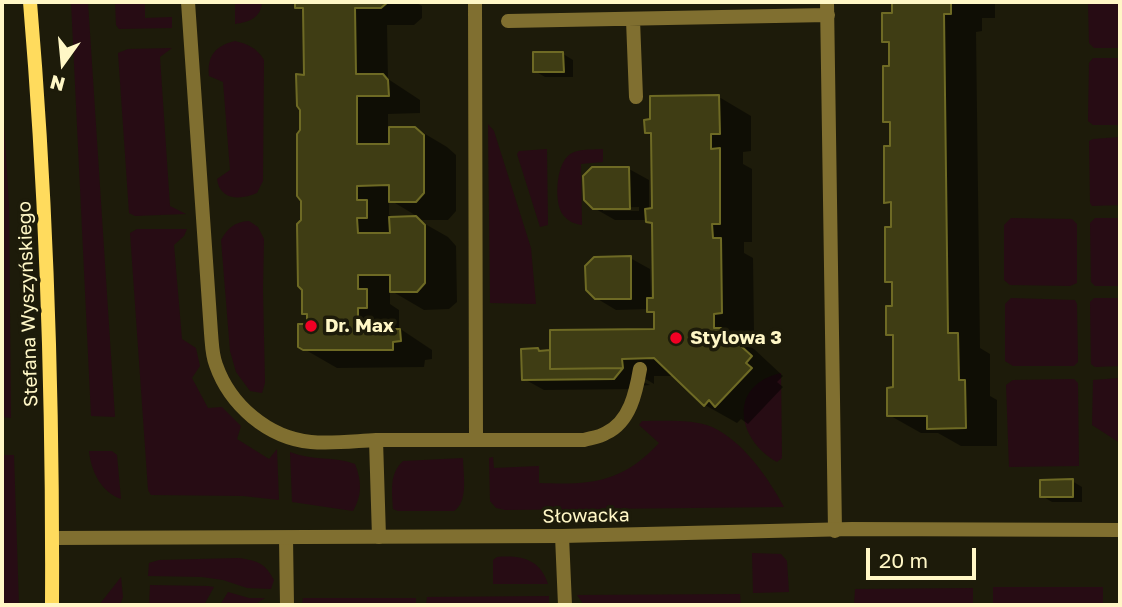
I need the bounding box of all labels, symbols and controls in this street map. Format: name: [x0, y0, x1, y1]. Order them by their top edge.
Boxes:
north arrow: [28, 28, 98, 98]
text: N: [47, 71, 67, 97]
street label: Stefana Wyszyńskiego: [13, 201, 43, 407]
place label: Dr. Max: [325, 315, 394, 337]
marker: Dr. Max: [303, 318, 319, 334]
place label: Stylowa 3: [690, 327, 782, 349]
marker: Stylowa 3: [668, 330, 684, 346]
street label: Słowacka: [542, 504, 630, 528]
scale bar: [870, 534, 980, 578]
text: 20 m: [879, 547, 928, 573]

